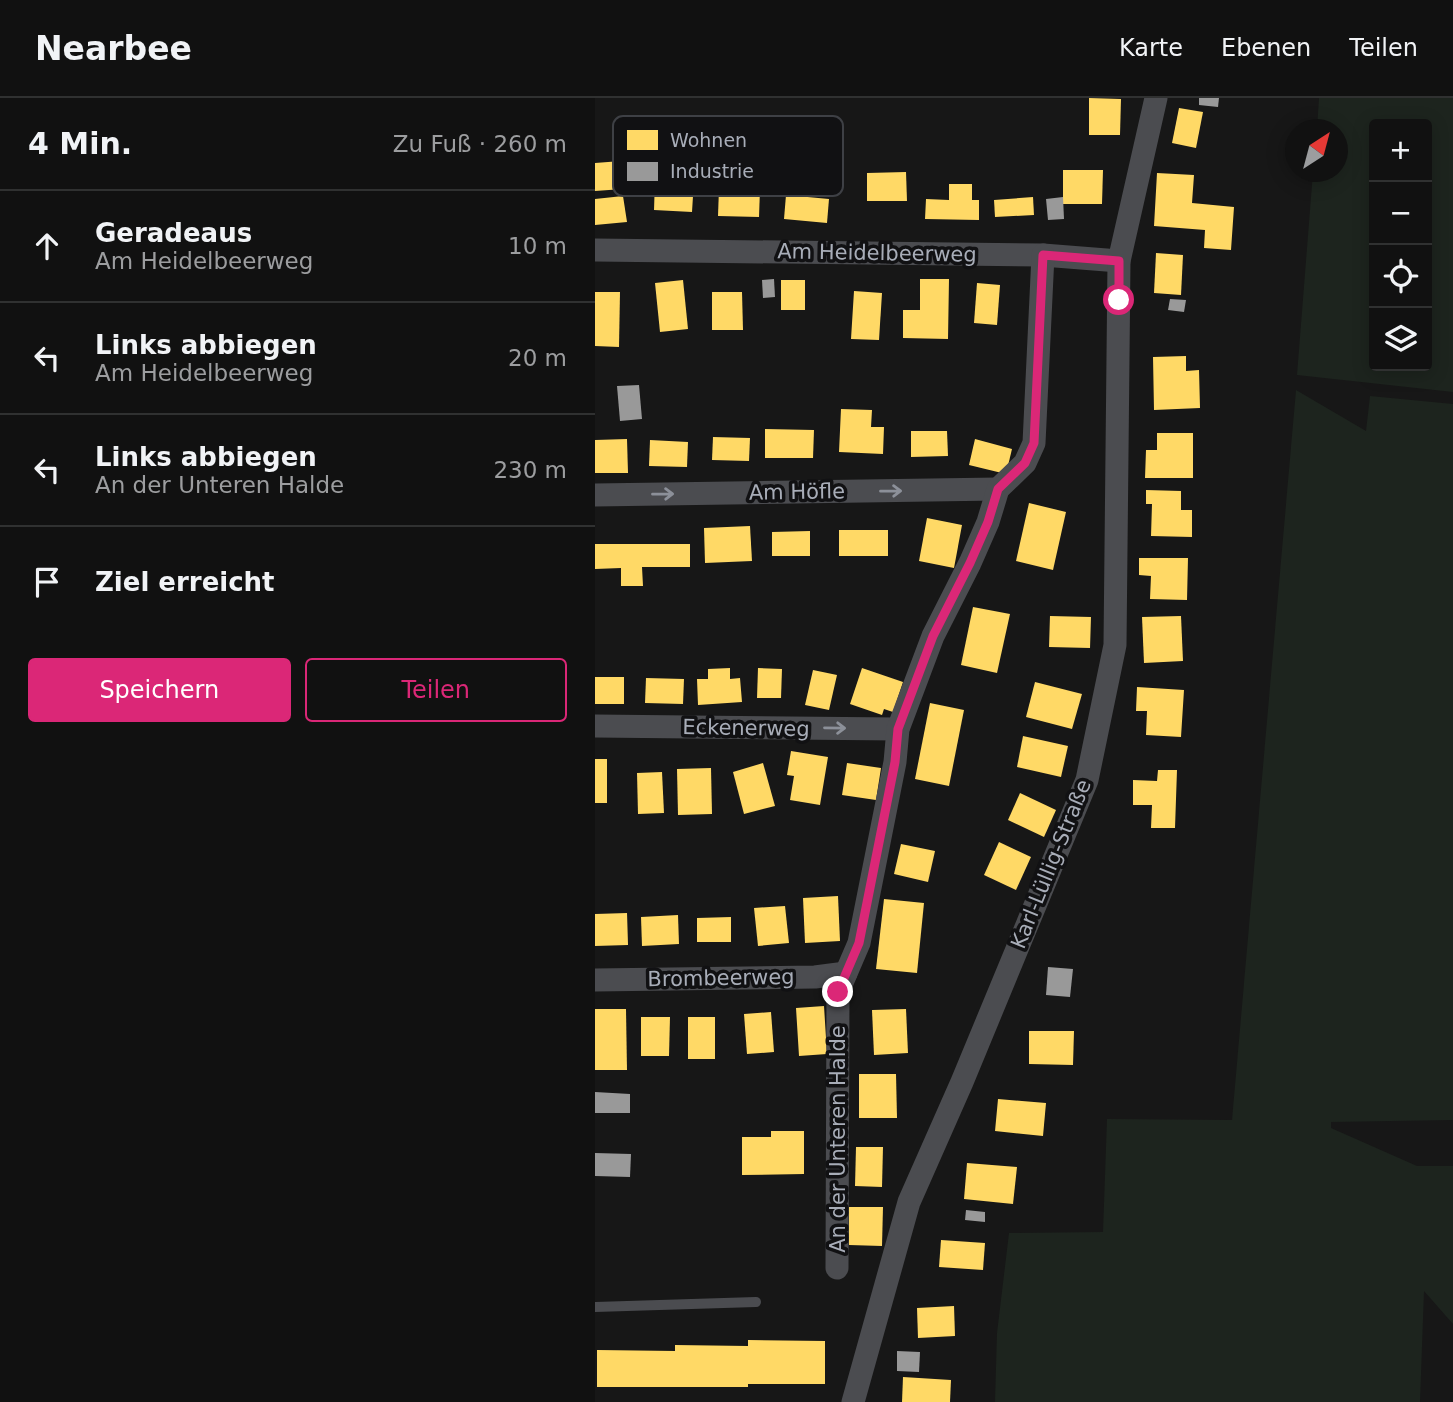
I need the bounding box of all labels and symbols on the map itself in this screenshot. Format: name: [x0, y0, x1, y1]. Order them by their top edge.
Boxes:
legend: [613, 116, 843, 196]
north arrow: [1285, 119, 1348, 182]
text: Wohnen: [670, 129, 747, 151]
text: Industrie: [670, 160, 754, 182]
street label: Am Heidelbeerweg: [777, 239, 977, 267]
route start: [1103, 284, 1134, 315]
street label: Am Höfle: [749, 479, 845, 505]
one-way arrow: [879, 484, 902, 498]
one-way arrow: [651, 488, 674, 501]
street label: Eckenerweg: [682, 715, 810, 741]
one-way arrow: [823, 721, 846, 735]
street label: Karl-Lüllig-Straße: [1006, 776, 1096, 952]
street label: Brombeerweg: [647, 965, 795, 991]
route end: [822, 976, 853, 1007]
street label: An der Unteren Halde: [826, 1025, 850, 1253]

